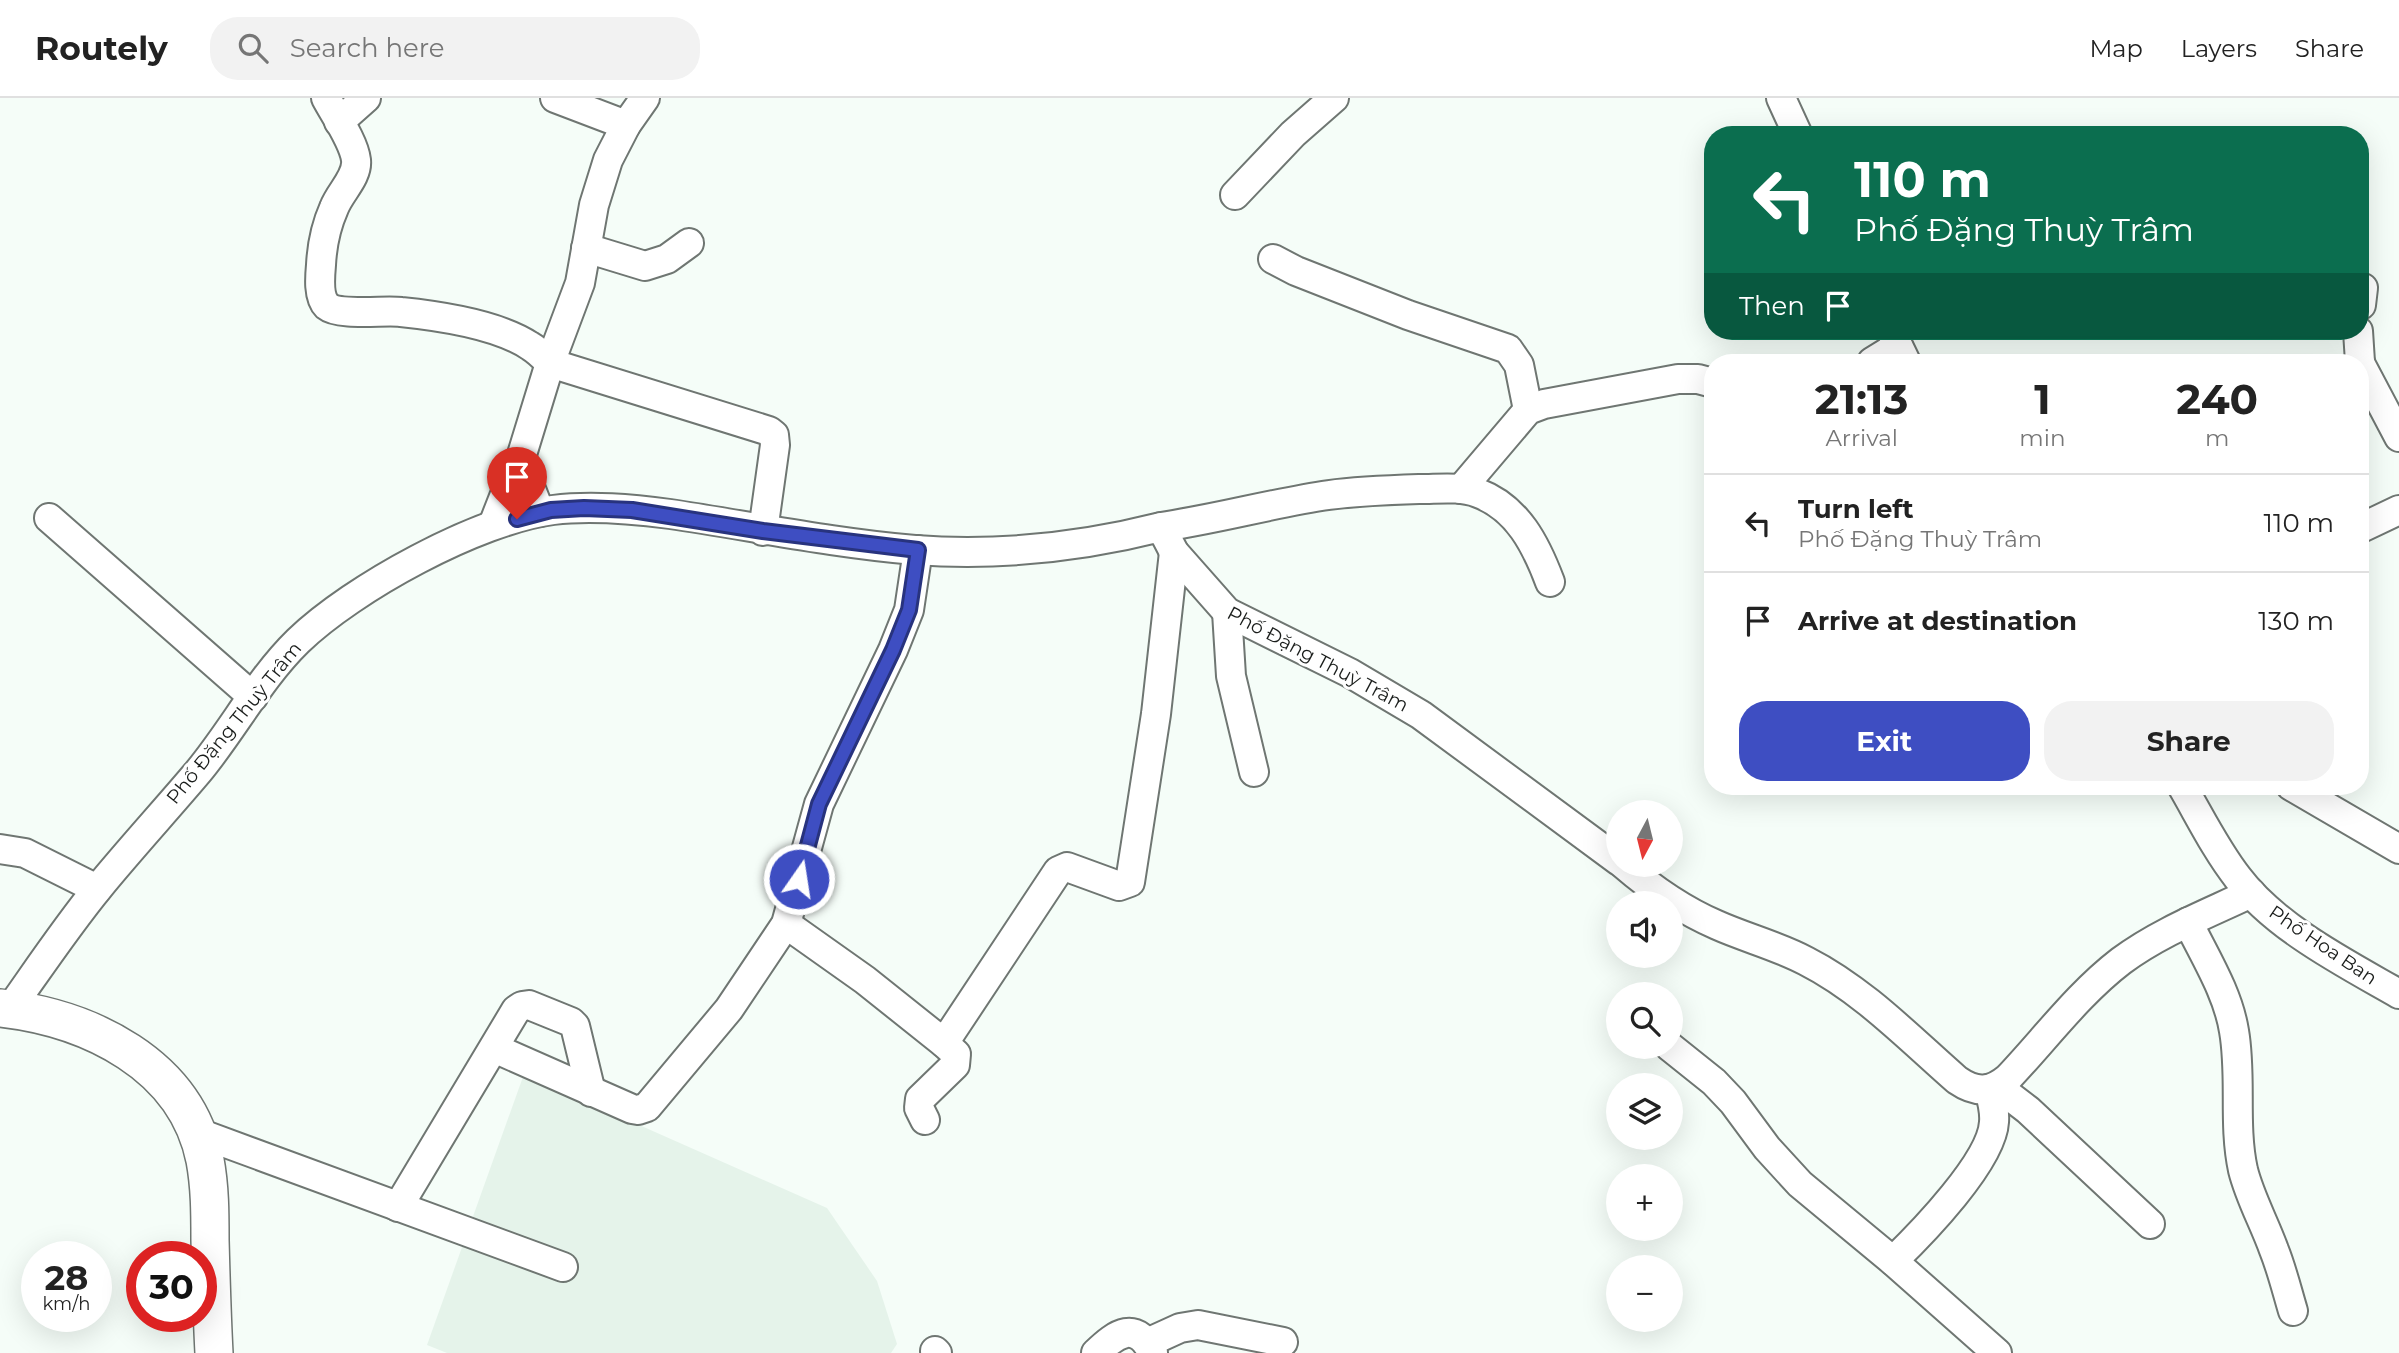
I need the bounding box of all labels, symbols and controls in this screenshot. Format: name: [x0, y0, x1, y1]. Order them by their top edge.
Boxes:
search box: [210, 17, 700, 80]
text: Routely: [35, 28, 168, 68]
icon: search: [234, 29, 272, 67]
text: Search here: [290, 32, 445, 64]
text: Map: [2089, 34, 2143, 63]
text: Layers: [2181, 34, 2257, 63]
text: Share: [2295, 34, 2364, 63]
text: 110 m: [1854, 150, 1991, 209]
icon: left: [1739, 154, 1830, 245]
text: Phố Đặng Thuỳ Trâm: [1854, 210, 2194, 249]
icon: arrive: [1819, 287, 1857, 325]
text: Then: [1739, 290, 1805, 322]
text: 21:13: [1815, 373, 1908, 425]
text: 1: [2034, 373, 2051, 425]
text: 240: [2176, 373, 2258, 425]
text: Arrival: [1825, 424, 1898, 452]
text: min: [2019, 424, 2065, 452]
text: m: [2205, 424, 2229, 452]
pin: [487, 447, 547, 519]
icon: arrive: [498, 458, 536, 496]
text: Turn left: [1798, 493, 1914, 525]
icon: left: [1739, 504, 1777, 542]
text: 110 m: [2264, 507, 2334, 539]
text: Phố Đặng Thuỳ Trâm: [1798, 525, 2042, 553]
street label: Phố Đặng Thuỳ Trâm: [1224, 601, 1412, 717]
icon: arrive: [1739, 602, 1777, 640]
text: Arrive at destination: [1798, 605, 2077, 637]
text: 130 m: [2258, 605, 2334, 637]
street label: Phố Đặng Thuỳ Trâm: [162, 637, 306, 809]
button: Exit: [1739, 701, 2030, 781]
button: Share: [2044, 701, 2334, 781]
north arrow: [1606, 800, 1684, 877]
map controls: [1606, 800, 1683, 1332]
position arrow: [762, 842, 836, 916]
button: sound: [1606, 891, 1683, 968]
street label: Phố Hoa Ban: [2265, 900, 2381, 990]
button: search: [1606, 982, 1683, 1059]
button: layers: [1606, 1073, 1683, 1150]
button: +: [1606, 1164, 1683, 1241]
speed limit sign: 30: [126, 1241, 217, 1332]
button: −: [1606, 1255, 1683, 1332]
text: 28: [45, 1256, 88, 1299]
text: km/h: [42, 1293, 91, 1315]

